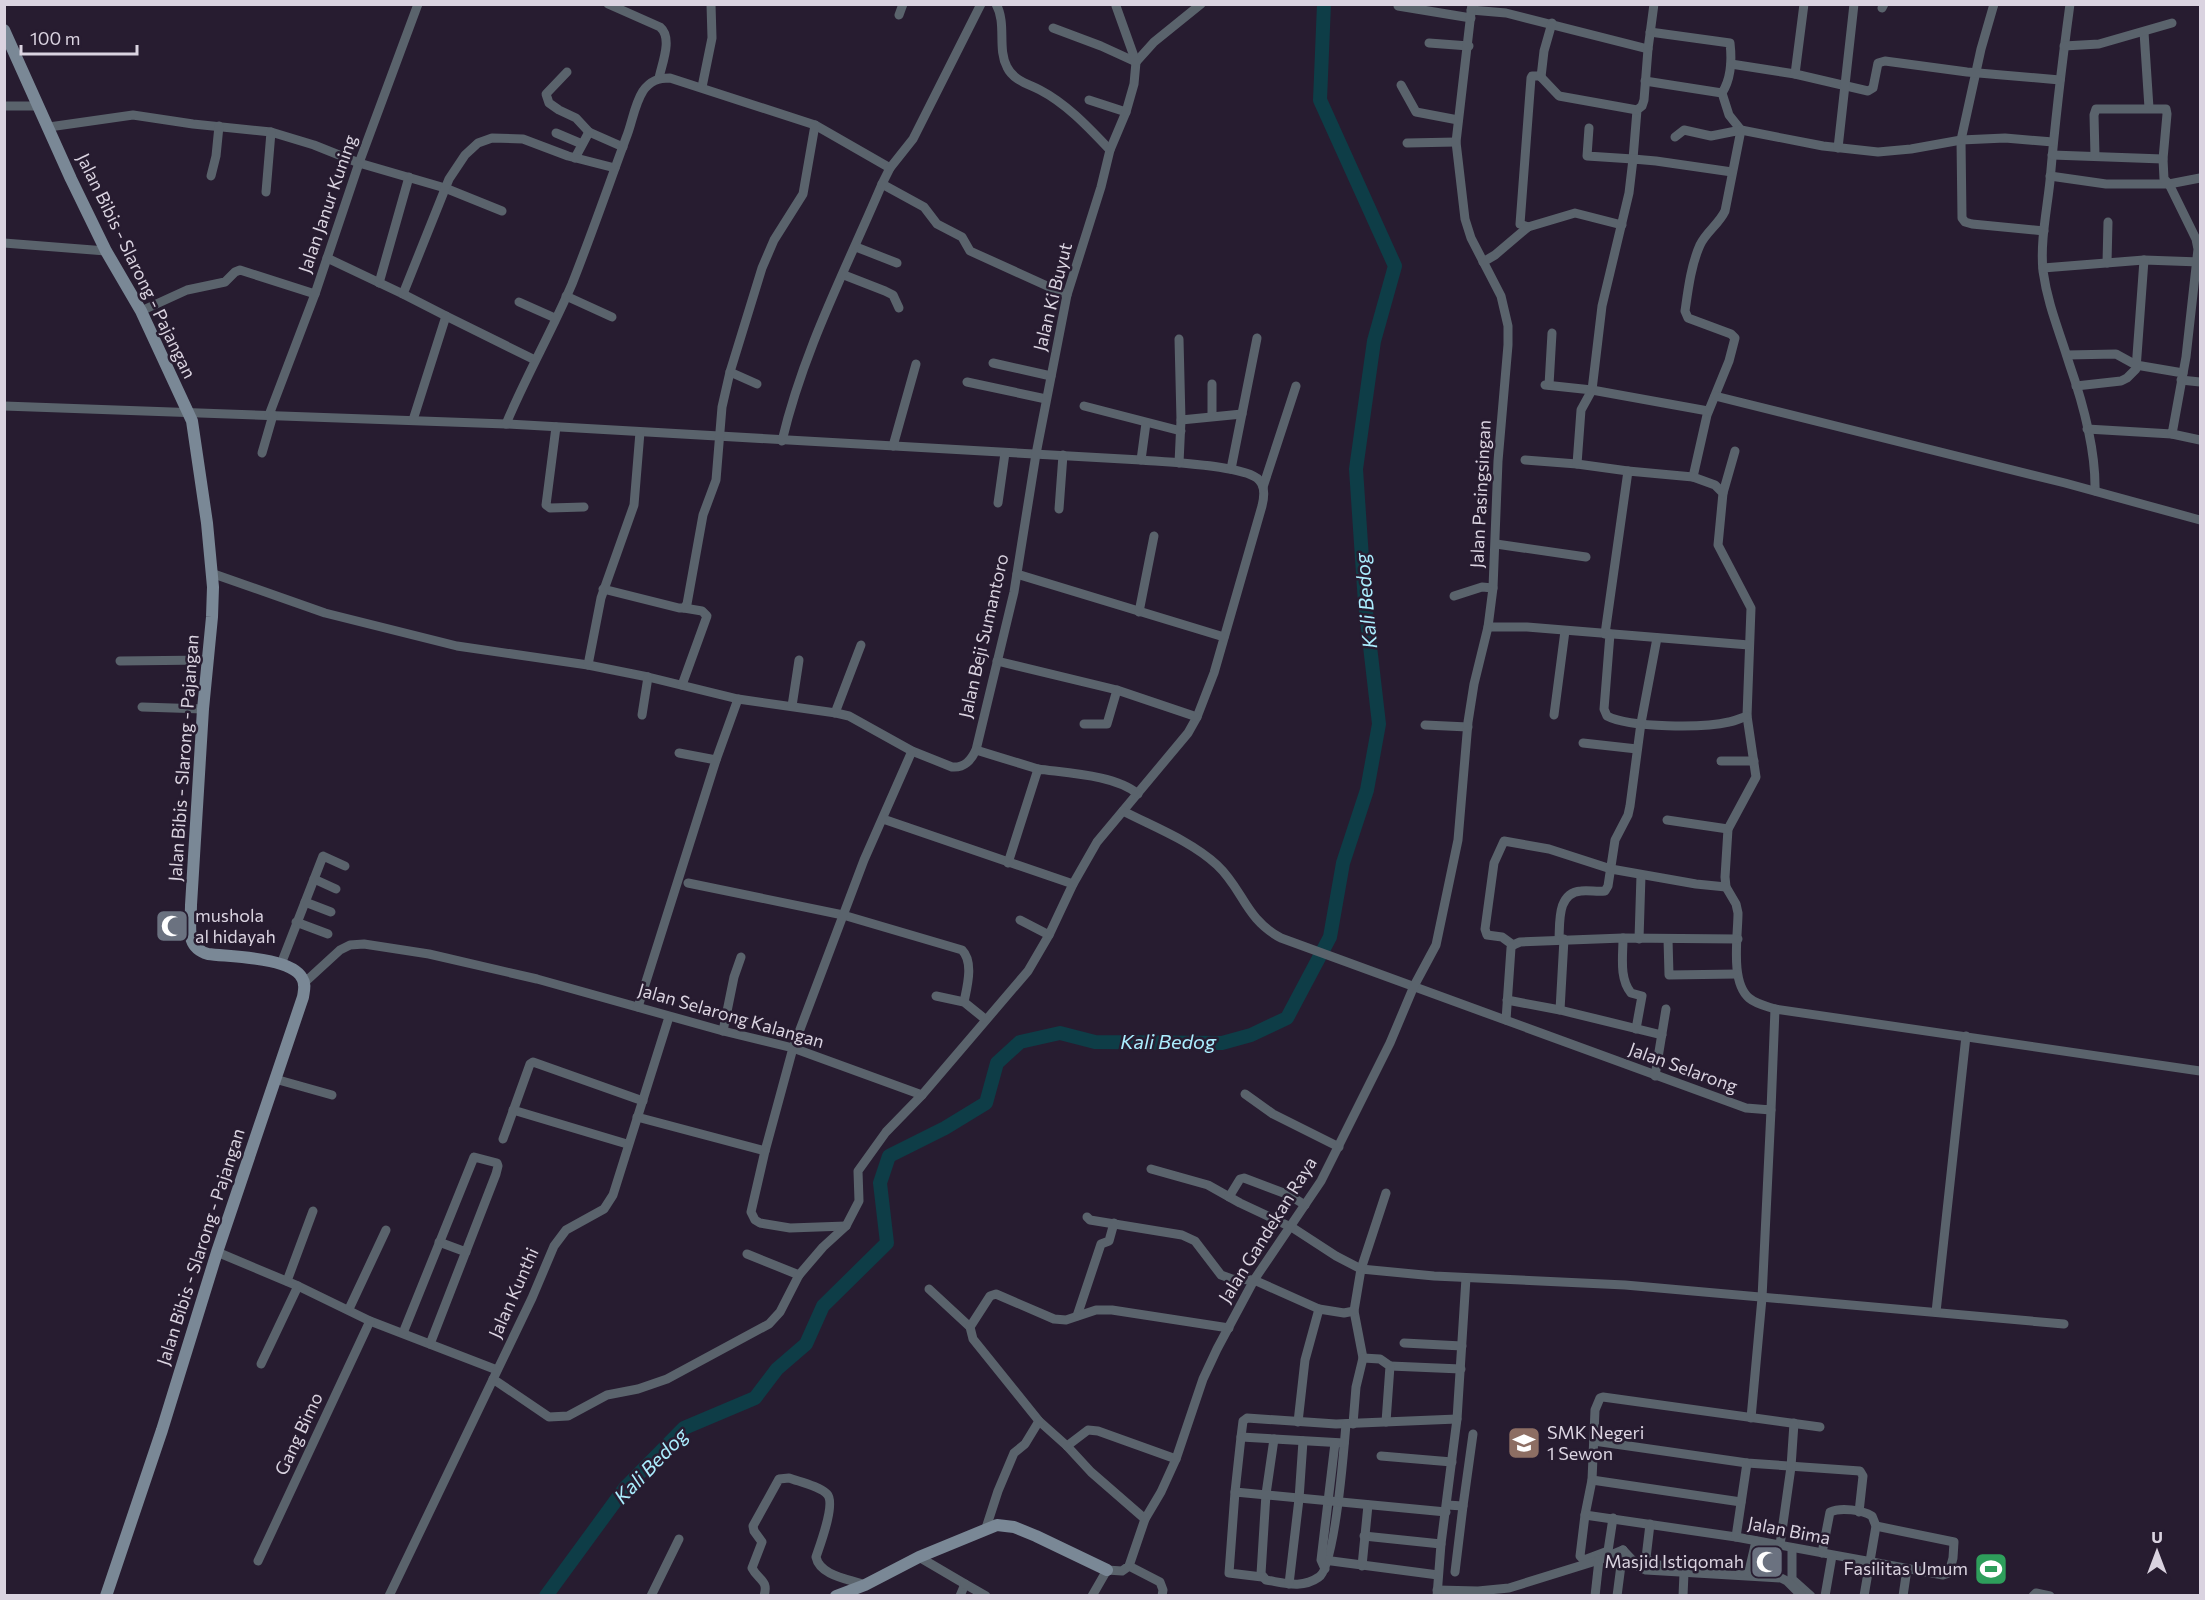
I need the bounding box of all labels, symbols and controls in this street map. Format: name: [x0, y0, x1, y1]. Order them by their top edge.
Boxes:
scale bar: [21, 18, 136, 56]
text: 100 m: [30, 27, 80, 49]
street label: Jalan Janur Kuning: [293, 131, 361, 276]
street label: Jalan Bibis - Slarong - Pajangan: [73, 149, 201, 382]
street label: Jalan Ki Buyut: [1028, 240, 1076, 353]
street label: Jalan Pasingsingan: [1465, 419, 1495, 569]
water label: Kali Bedog: [1349, 551, 1381, 650]
street label: Jalan Beji Sumantoro: [953, 552, 1013, 720]
street label: Jalan Bibis - Slarong - Pajangan: [163, 634, 203, 882]
place label: mushola al hidayah: [195, 904, 276, 947]
mosque icon: mushola al hidayah: [154, 908, 190, 944]
street label: Jalan Selarong Kalangan: [636, 978, 827, 1052]
water label: Kali Bedog: [1120, 1029, 1217, 1053]
street label: Jalan Selarong: [1626, 1037, 1741, 1097]
street label: Jalan Bibis - Slarong - Pajangan: [151, 1125, 249, 1368]
street label: Jalan Gandekan Raya: [1213, 1152, 1321, 1307]
street label: Jalan Kunthi: [483, 1244, 543, 1341]
street label: Gang Bimo: [269, 1389, 327, 1478]
place label: SMK Negeri 1 Sewon: [1547, 1421, 1644, 1464]
water label: Kali Bedog: [608, 1422, 693, 1508]
school or university icon: SMK Negeri 1 Sewon: [1506, 1425, 1542, 1461]
street label: Jalan Bima: [1746, 1511, 1832, 1549]
north arrow: [2127, 1522, 2187, 1582]
text: U: [2151, 1527, 2163, 1546]
mosque icon: Masjid Istiqomah: [1749, 1544, 1785, 1580]
place label: Masjid Istiqomah: [1604, 1550, 1744, 1572]
sports icon: Fasilitas Umum: [1973, 1551, 2009, 1587]
place label: Fasilitas Umum: [1844, 1557, 1968, 1579]

